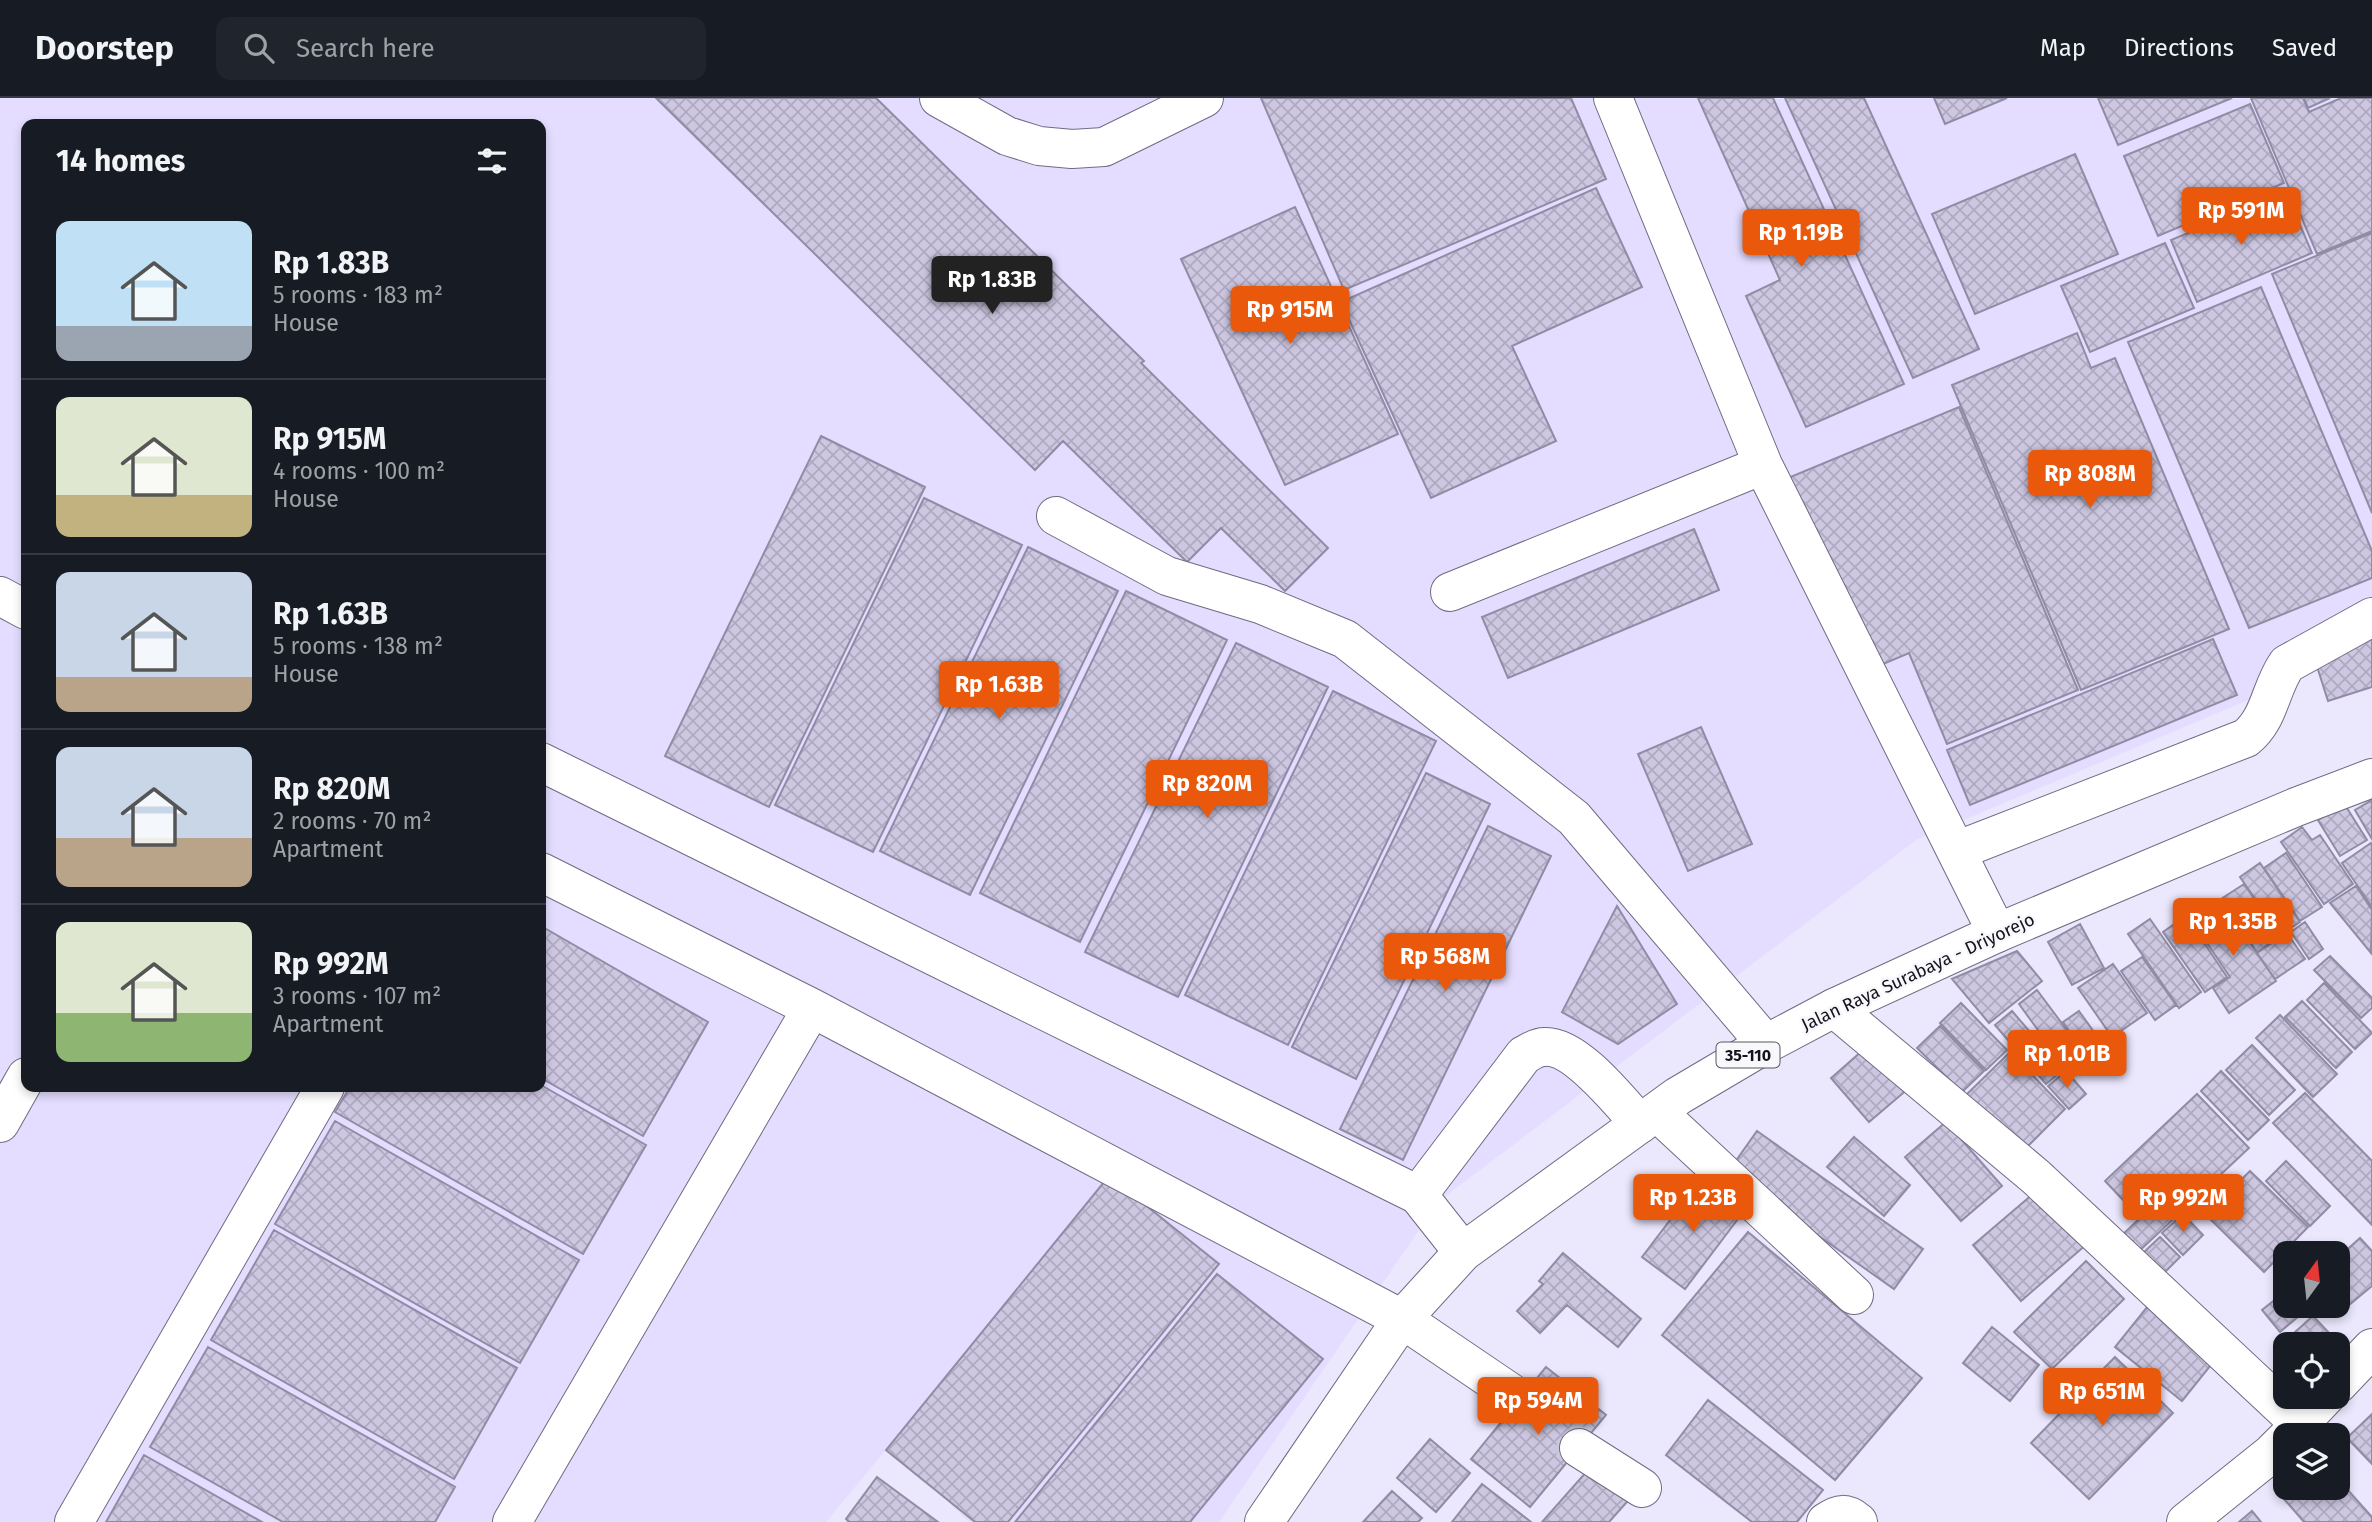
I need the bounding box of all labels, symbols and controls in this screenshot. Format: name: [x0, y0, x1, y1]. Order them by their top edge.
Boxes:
search box: [216, 17, 706, 80]
text: Doorstep: [35, 28, 174, 68]
icon: search: [240, 29, 278, 67]
text: Search here: [296, 33, 435, 64]
text: Map: [2040, 34, 2086, 62]
text: Directions: [2124, 34, 2234, 62]
text: Saved: [2272, 34, 2337, 62]
icon: filters: [473, 142, 511, 180]
text: 14 homes: [56, 143, 185, 179]
pin: Rp 591M: [2176, 188, 2306, 247]
text: Rp 591M: [2198, 196, 2284, 224]
pin: Rp 1.19B: [1729, 209, 1873, 269]
text: Rp 1.19B: [1758, 218, 1844, 246]
text: Rp 1.83B: [273, 245, 389, 281]
icon: home: [112, 249, 196, 333]
pin: Rp 1.83B: [920, 256, 1064, 316]
text: Rp 1.83B: [947, 265, 1037, 293]
text: 5 rooms · 183 m²: [273, 281, 443, 309]
pin: Rp 915M: [1225, 286, 1355, 346]
text: Rp 915M: [1247, 295, 1333, 323]
text: House: [273, 309, 339, 337]
text: Rp 915M: [273, 421, 386, 457]
icon: home: [112, 425, 196, 509]
pin: Rp 808M: [2025, 450, 2155, 510]
text: 4 rooms · 100 m²: [273, 457, 445, 485]
text: Rp 808M: [2044, 459, 2136, 487]
text: House: [273, 485, 339, 513]
text: Rp 1.63B: [273, 596, 388, 632]
icon: home: [112, 600, 196, 684]
text: 5 rooms · 138 m²: [273, 632, 443, 660]
text: House: [273, 660, 339, 688]
pin: Rp 1.63B: [927, 662, 1071, 721]
text: Rp 1.63B: [955, 670, 1043, 698]
pin: Rp 820M: [1142, 760, 1272, 820]
text: Rp 820M: [1162, 769, 1252, 797]
text: Rp 820M: [273, 771, 390, 807]
icon: home: [112, 775, 196, 859]
text: 2 rooms · 70 m²: [273, 807, 431, 835]
text: Apartment: [273, 835, 383, 863]
pin: Rp 1.35B: [2161, 898, 2305, 958]
text: Rp 1.35B: [2189, 907, 2277, 935]
street label: Jalan Raya Surabaya - Driyorejo: [1798, 908, 2038, 1036]
pin: Rp 568M: [1380, 934, 1510, 993]
text: Rp 568M: [1400, 942, 1490, 970]
text: Rp 992M: [273, 946, 389, 982]
icon: home: [112, 950, 196, 1034]
text: 3 rooms · 107 m²: [273, 982, 441, 1010]
text: Apartment: [273, 1010, 383, 1038]
pin: Rp 1.01B: [1995, 1030, 2139, 1090]
text: Rp 1.01B: [2023, 1039, 2111, 1067]
road number: 35-110: [1716, 1043, 1780, 1068]
pin: Rp 1.23B: [1621, 1174, 1765, 1234]
pin: Rp 992M: [2118, 1174, 2248, 1234]
text: Rp 1.23B: [1649, 1183, 1737, 1211]
text: Rp 992M: [2139, 1183, 2227, 1211]
north arrow: [2273, 1241, 2350, 1318]
map controls: [2273, 1241, 2350, 1500]
button: locate: [2273, 1332, 2350, 1409]
pin: Rp 651M: [2037, 1368, 2167, 1428]
text: Rp 651M: [2059, 1377, 2145, 1405]
pin: Rp 594M: [1473, 1378, 1603, 1437]
text: Rp 594M: [1493, 1386, 1583, 1414]
button: layers: [2273, 1423, 2350, 1500]

